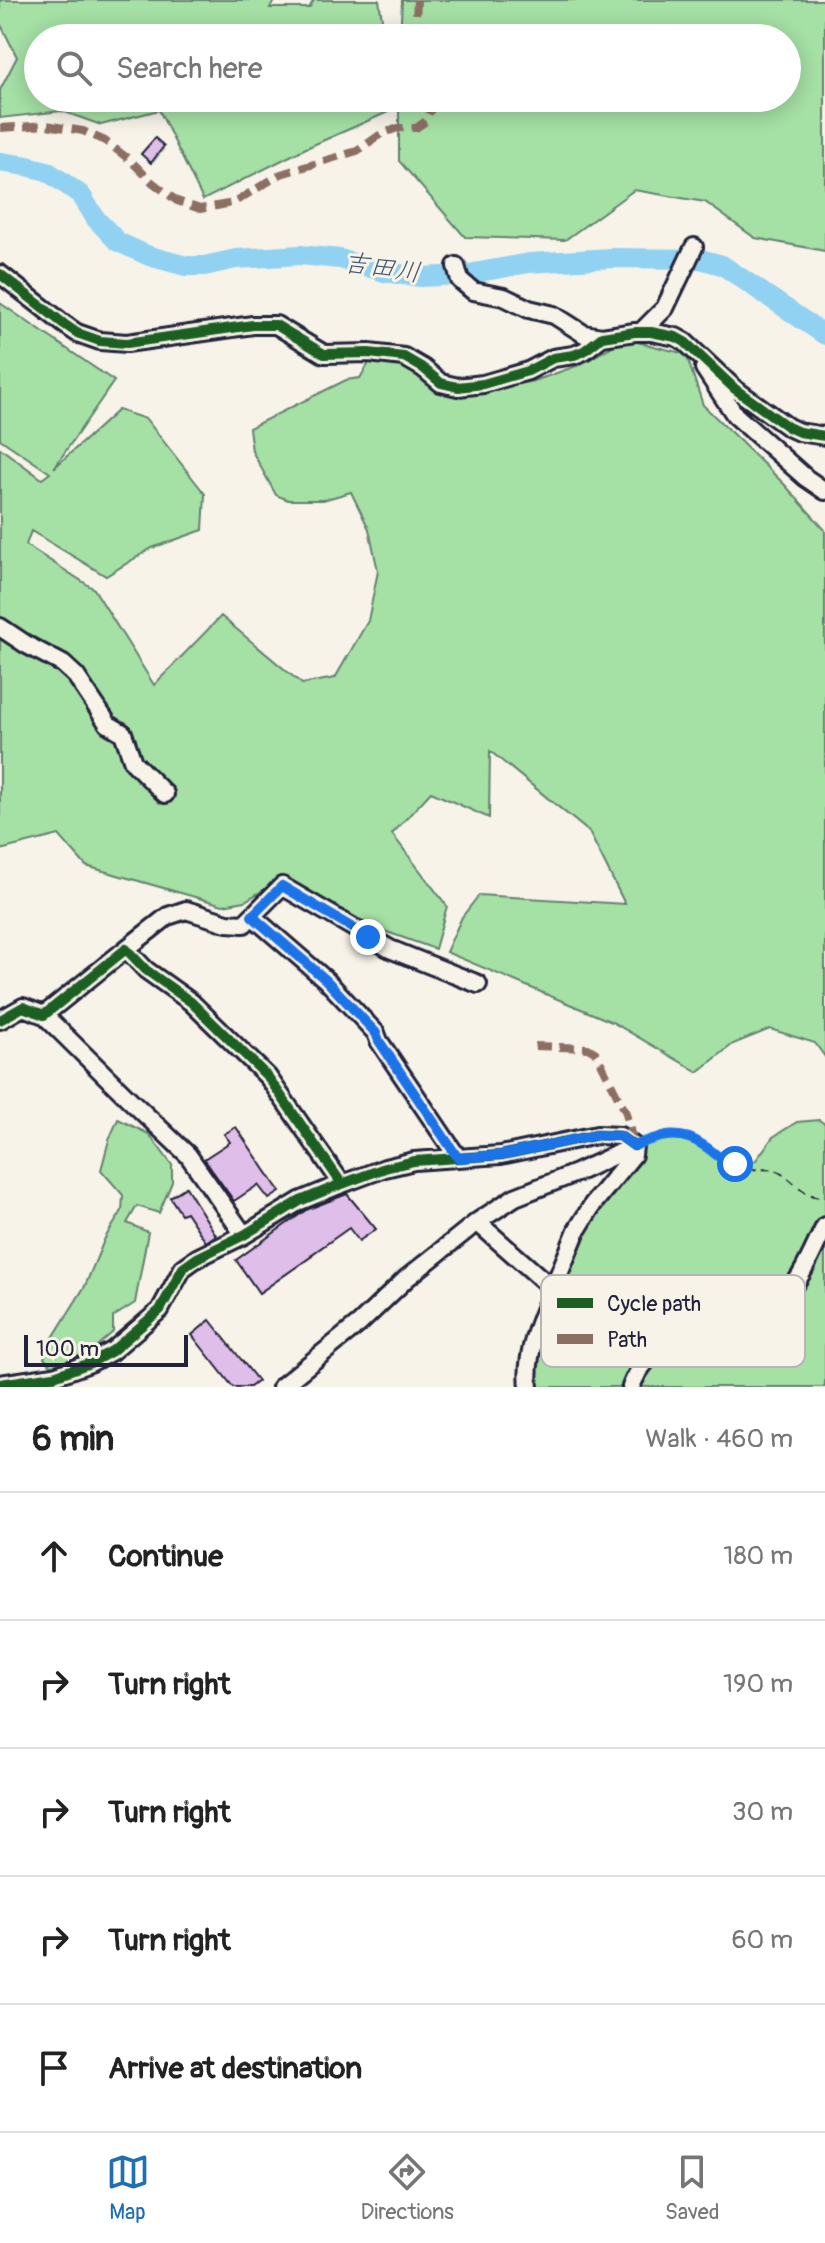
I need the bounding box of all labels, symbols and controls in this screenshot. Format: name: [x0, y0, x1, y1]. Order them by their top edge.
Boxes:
search box: [24, 24, 801, 112]
icon: search: [52, 46, 96, 90]
text: Search here: [116, 50, 263, 87]
water label: 吉田川: [341, 247, 423, 289]
route end: [350, 919, 386, 955]
route start: [717, 1146, 753, 1182]
legend: [541, 1275, 805, 1367]
text: Cycle path: [607, 1290, 701, 1318]
text: Path: [607, 1326, 647, 1354]
scale bar: [24, 1331, 188, 1367]
text: 100 m: [36, 1335, 99, 1363]
text: 6 min: [32, 1418, 114, 1461]
text: Walk · 460 m: [645, 1423, 793, 1455]
icon: ahead: [32, 1534, 76, 1578]
text: Continue: [108, 1538, 223, 1575]
text: 180 m: [723, 1540, 793, 1572]
icon: right: [32, 1662, 76, 1706]
text: Turn right: [108, 1666, 231, 1703]
text: 190 m: [723, 1668, 793, 1700]
icon: right: [32, 1790, 76, 1834]
text: Turn right: [108, 1794, 231, 1831]
text: 30 m: [732, 1796, 793, 1828]
icon: right: [32, 1918, 76, 1962]
text: Turn right: [108, 1922, 231, 1959]
text: 60 m: [731, 1924, 793, 1956]
icon: arrive: [32, 2046, 76, 2090]
text: Arrive at destination: [108, 2050, 362, 2087]
tab: Map: [106, 2150, 150, 2226]
tab: Directions: [361, 2150, 454, 2226]
tab: Saved: [665, 2150, 719, 2226]

